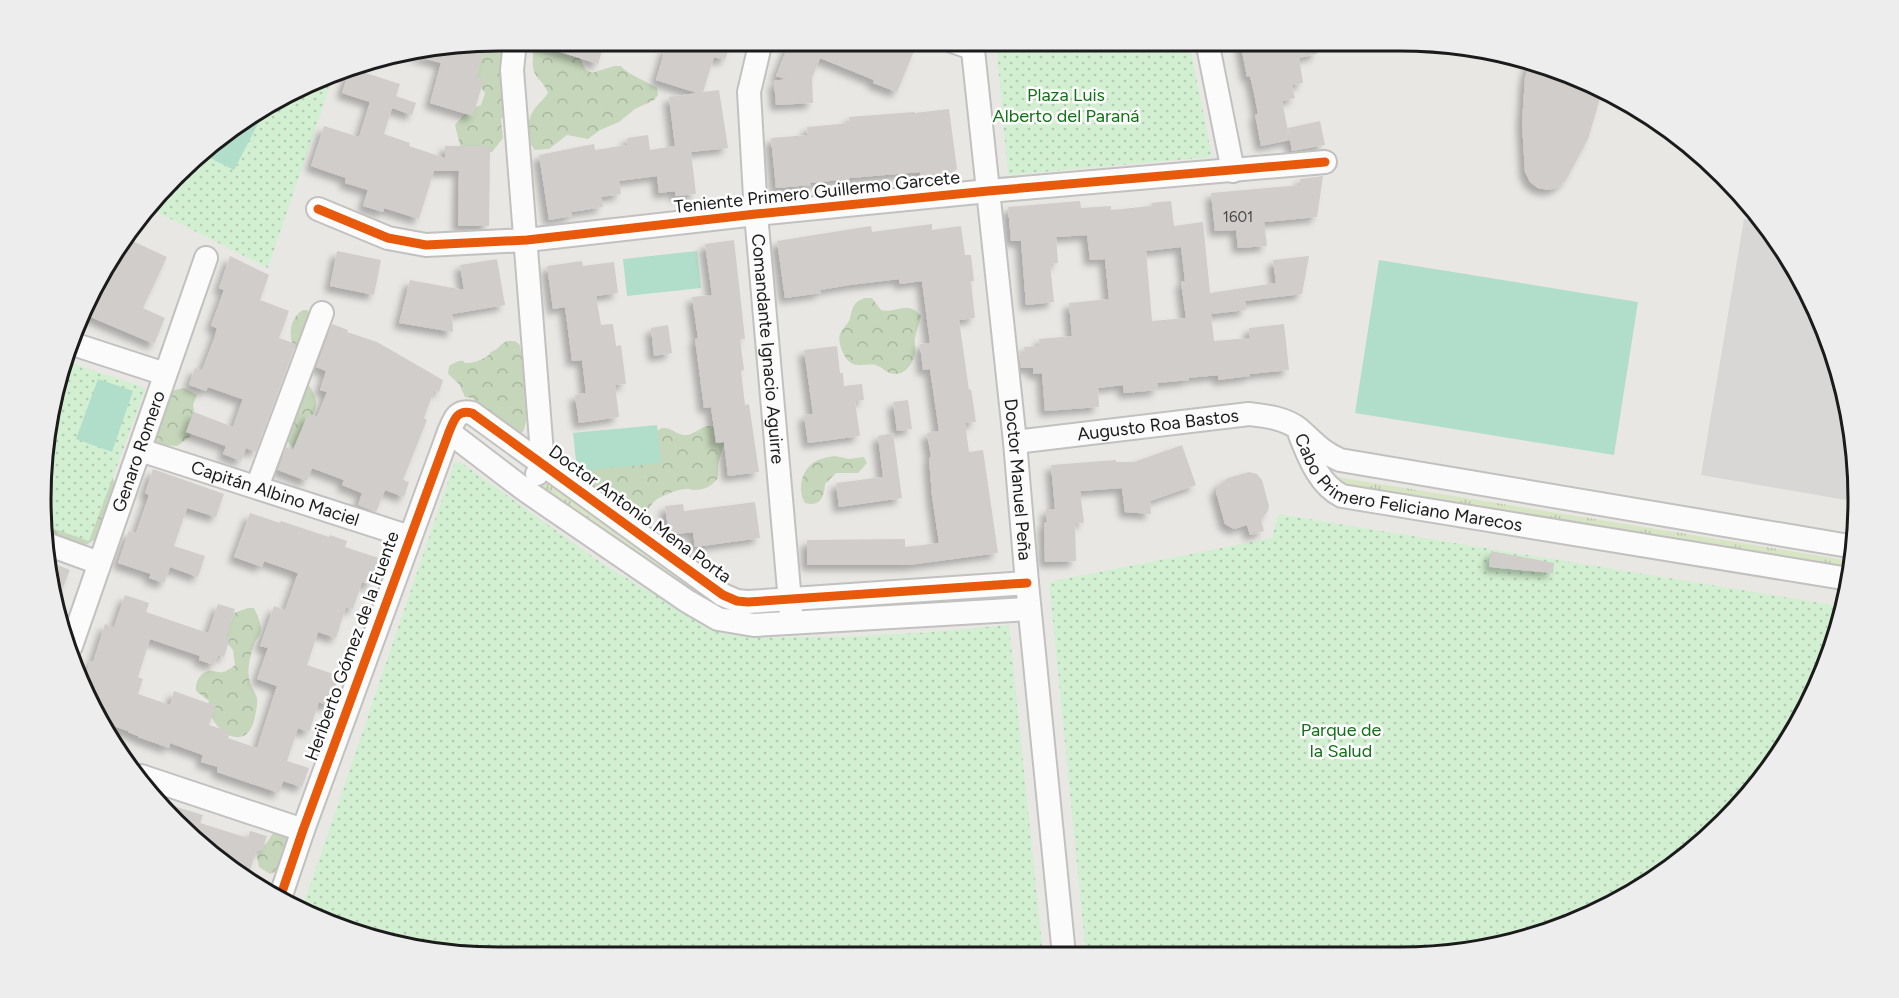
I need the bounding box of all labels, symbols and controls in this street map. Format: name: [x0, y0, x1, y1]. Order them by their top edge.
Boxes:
park label: Plaza Luis Alberto del Paraná: [993, 84, 1139, 127]
street label: Teniente Primero Guillermo Garcete: [673, 166, 961, 218]
house number: 1601: [1223, 208, 1253, 226]
street label: Comandante Ignacio Aguirre: [747, 233, 789, 465]
street label: Genaro Romero: [107, 388, 170, 515]
street label: Doctor Manuel Peña: [999, 398, 1036, 561]
street label: Augusto Roa Bastos: [1076, 404, 1240, 445]
street label: Cabo Primero Feliciano Marecos: [1290, 430, 1524, 536]
street label: Doctor Antonio Mena Porta: [544, 440, 736, 588]
street label: Capitán Albino Maciel: [188, 456, 362, 531]
street label: Heriberto Gómez de la Fuente: [300, 528, 404, 764]
park label: Parque de la Salud: [1301, 719, 1381, 762]

